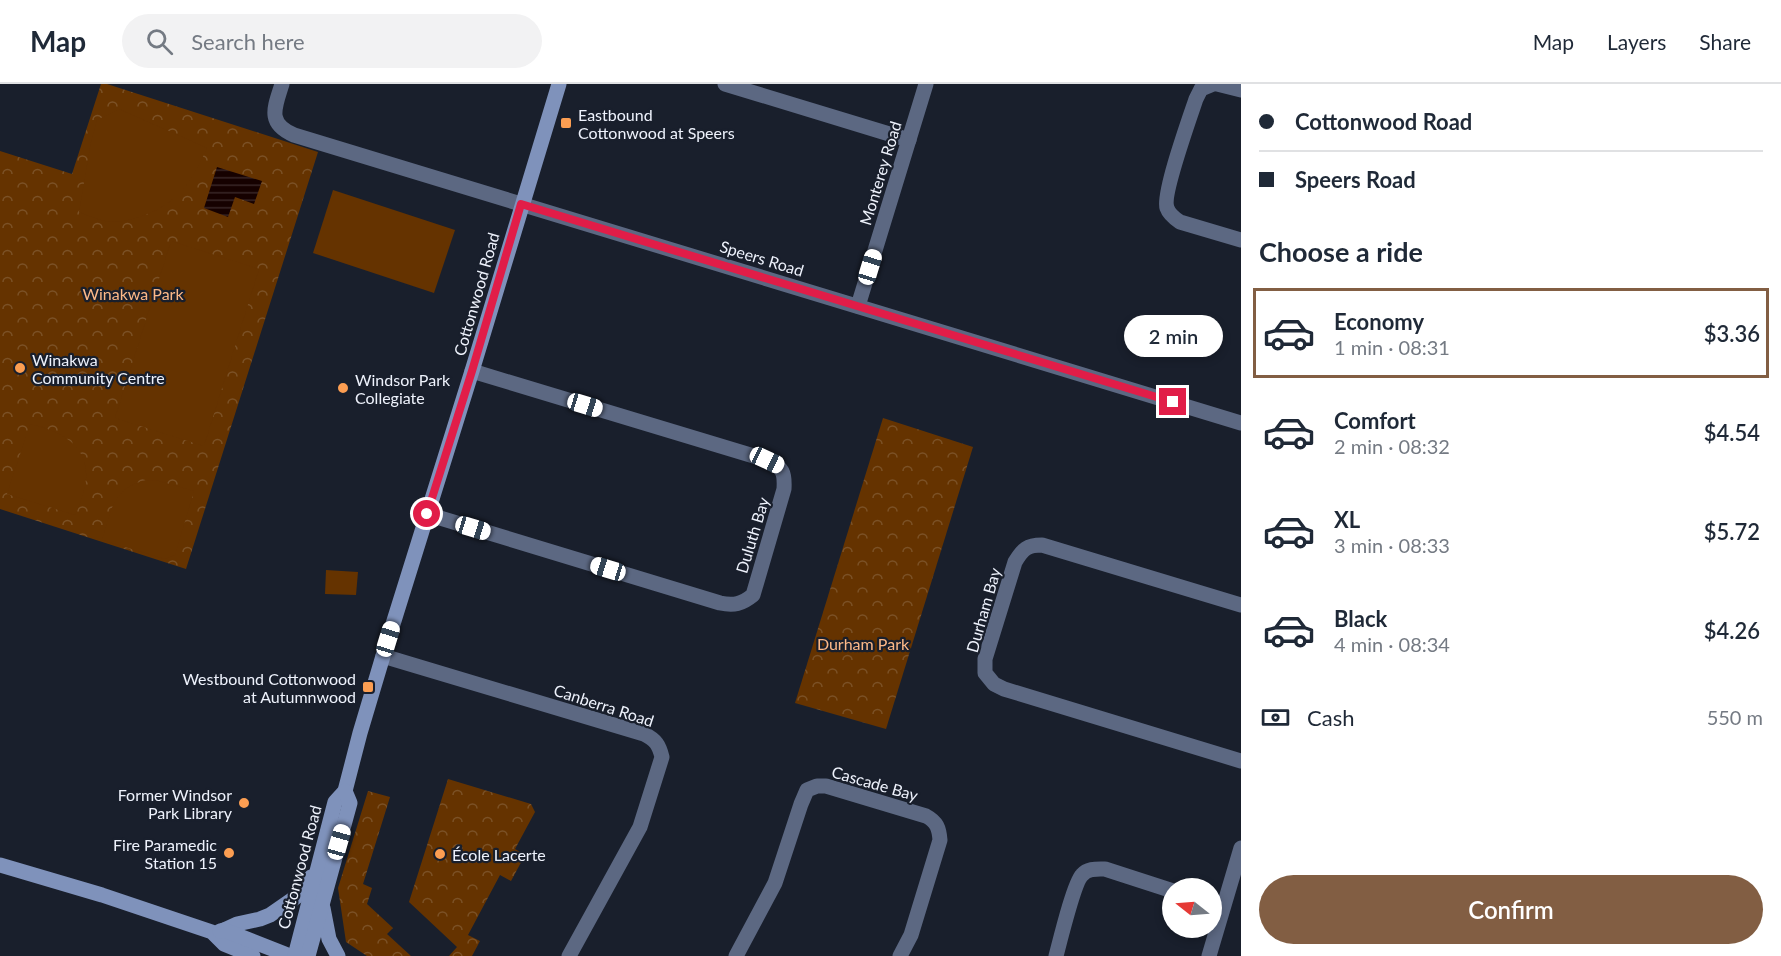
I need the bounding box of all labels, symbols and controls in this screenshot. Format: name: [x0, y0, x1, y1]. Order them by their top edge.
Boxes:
search box: [122, 14, 542, 68]
text: Map: [30, 24, 86, 58]
icon: search: [143, 25, 176, 58]
text: Search here: [191, 28, 305, 55]
text: Map: [1533, 29, 1574, 54]
text: Layers: [1607, 29, 1666, 54]
text: Share: [1699, 29, 1751, 54]
place label: Eastbound Cottonwood at Speers: [578, 105, 735, 142]
text: Cottonwood Road: [1295, 108, 1472, 135]
marker: Eastbound Cottonwood at Speers: [559, 116, 573, 130]
street label: Monterey Road: [855, 119, 905, 227]
text: Speers Road: [1295, 166, 1416, 193]
street label: Cottonwood Road: [449, 230, 503, 358]
text: Choose a ride: [1259, 235, 1423, 268]
street label: Speers Road: [718, 236, 806, 280]
car: [856, 247, 884, 287]
park label: Winakwa Park: [82, 284, 184, 303]
icon: car: [1262, 306, 1316, 360]
text: Economy: [1334, 308, 1424, 335]
callout: 2 min: [1124, 315, 1222, 357]
text: $3.36: [1704, 320, 1760, 347]
text: 2 min: [1149, 324, 1198, 348]
text: 1 min · 08:31: [1334, 335, 1450, 359]
place label: Winakwa Community Centre: [32, 350, 165, 387]
marker: Winakwa Community Centre: [13, 361, 27, 375]
place label: Windsor Park Collegiate: [355, 370, 451, 407]
marker: Windsor Park Collegiate: [336, 381, 350, 395]
route end: [1159, 388, 1186, 415]
car: [565, 391, 605, 419]
icon: car: [1262, 405, 1316, 459]
text: Comfort: [1334, 407, 1416, 434]
text: $4.54: [1704, 419, 1760, 446]
text: 2 min · 08:32: [1334, 434, 1450, 458]
car: [747, 444, 787, 476]
street label: Duluth Bay: [731, 494, 773, 575]
route start: [413, 500, 440, 527]
icon: car: [1262, 504, 1316, 558]
text: XL: [1334, 506, 1360, 533]
car: [453, 514, 493, 542]
text: $5.72: [1704, 518, 1760, 545]
text: 3 min · 08:33: [1334, 533, 1450, 557]
car: [588, 555, 628, 583]
street label: Durham Bay: [962, 565, 1004, 655]
icon: car: [1262, 603, 1316, 657]
text: Black: [1334, 605, 1387, 632]
text: $4.26: [1704, 617, 1760, 644]
car: [374, 619, 402, 659]
text: 4 min · 08:34: [1334, 632, 1450, 656]
park label: Durham Park: [817, 634, 910, 653]
place label: Westbound Cottonwood at Autumnwood: [182, 669, 356, 706]
marker: Westbound Cottonwood at Autumnwood: [361, 680, 375, 694]
street label: Canberra Road: [552, 680, 656, 730]
icon: cash: [1259, 701, 1292, 734]
text: Cash: [1307, 704, 1354, 731]
text: 550 m: [1707, 705, 1763, 729]
street label: Cascade Bay: [830, 762, 921, 805]
place label: Former Windsor Park Library: [118, 785, 233, 822]
marker: Former Windsor Park Library: [237, 796, 251, 810]
street label: Cottonwood Road: [273, 803, 325, 931]
car: [325, 822, 353, 862]
place label: Fire Paramedic Station 15: [113, 835, 217, 872]
place label: École Lacerte: [452, 845, 546, 864]
marker: Fire Paramedic Station 15: [222, 846, 236, 860]
marker: École Lacerte: [433, 847, 447, 861]
button: Confirm: [1259, 875, 1763, 944]
north arrow: [1162, 878, 1222, 938]
map controls: [1162, 878, 1222, 938]

